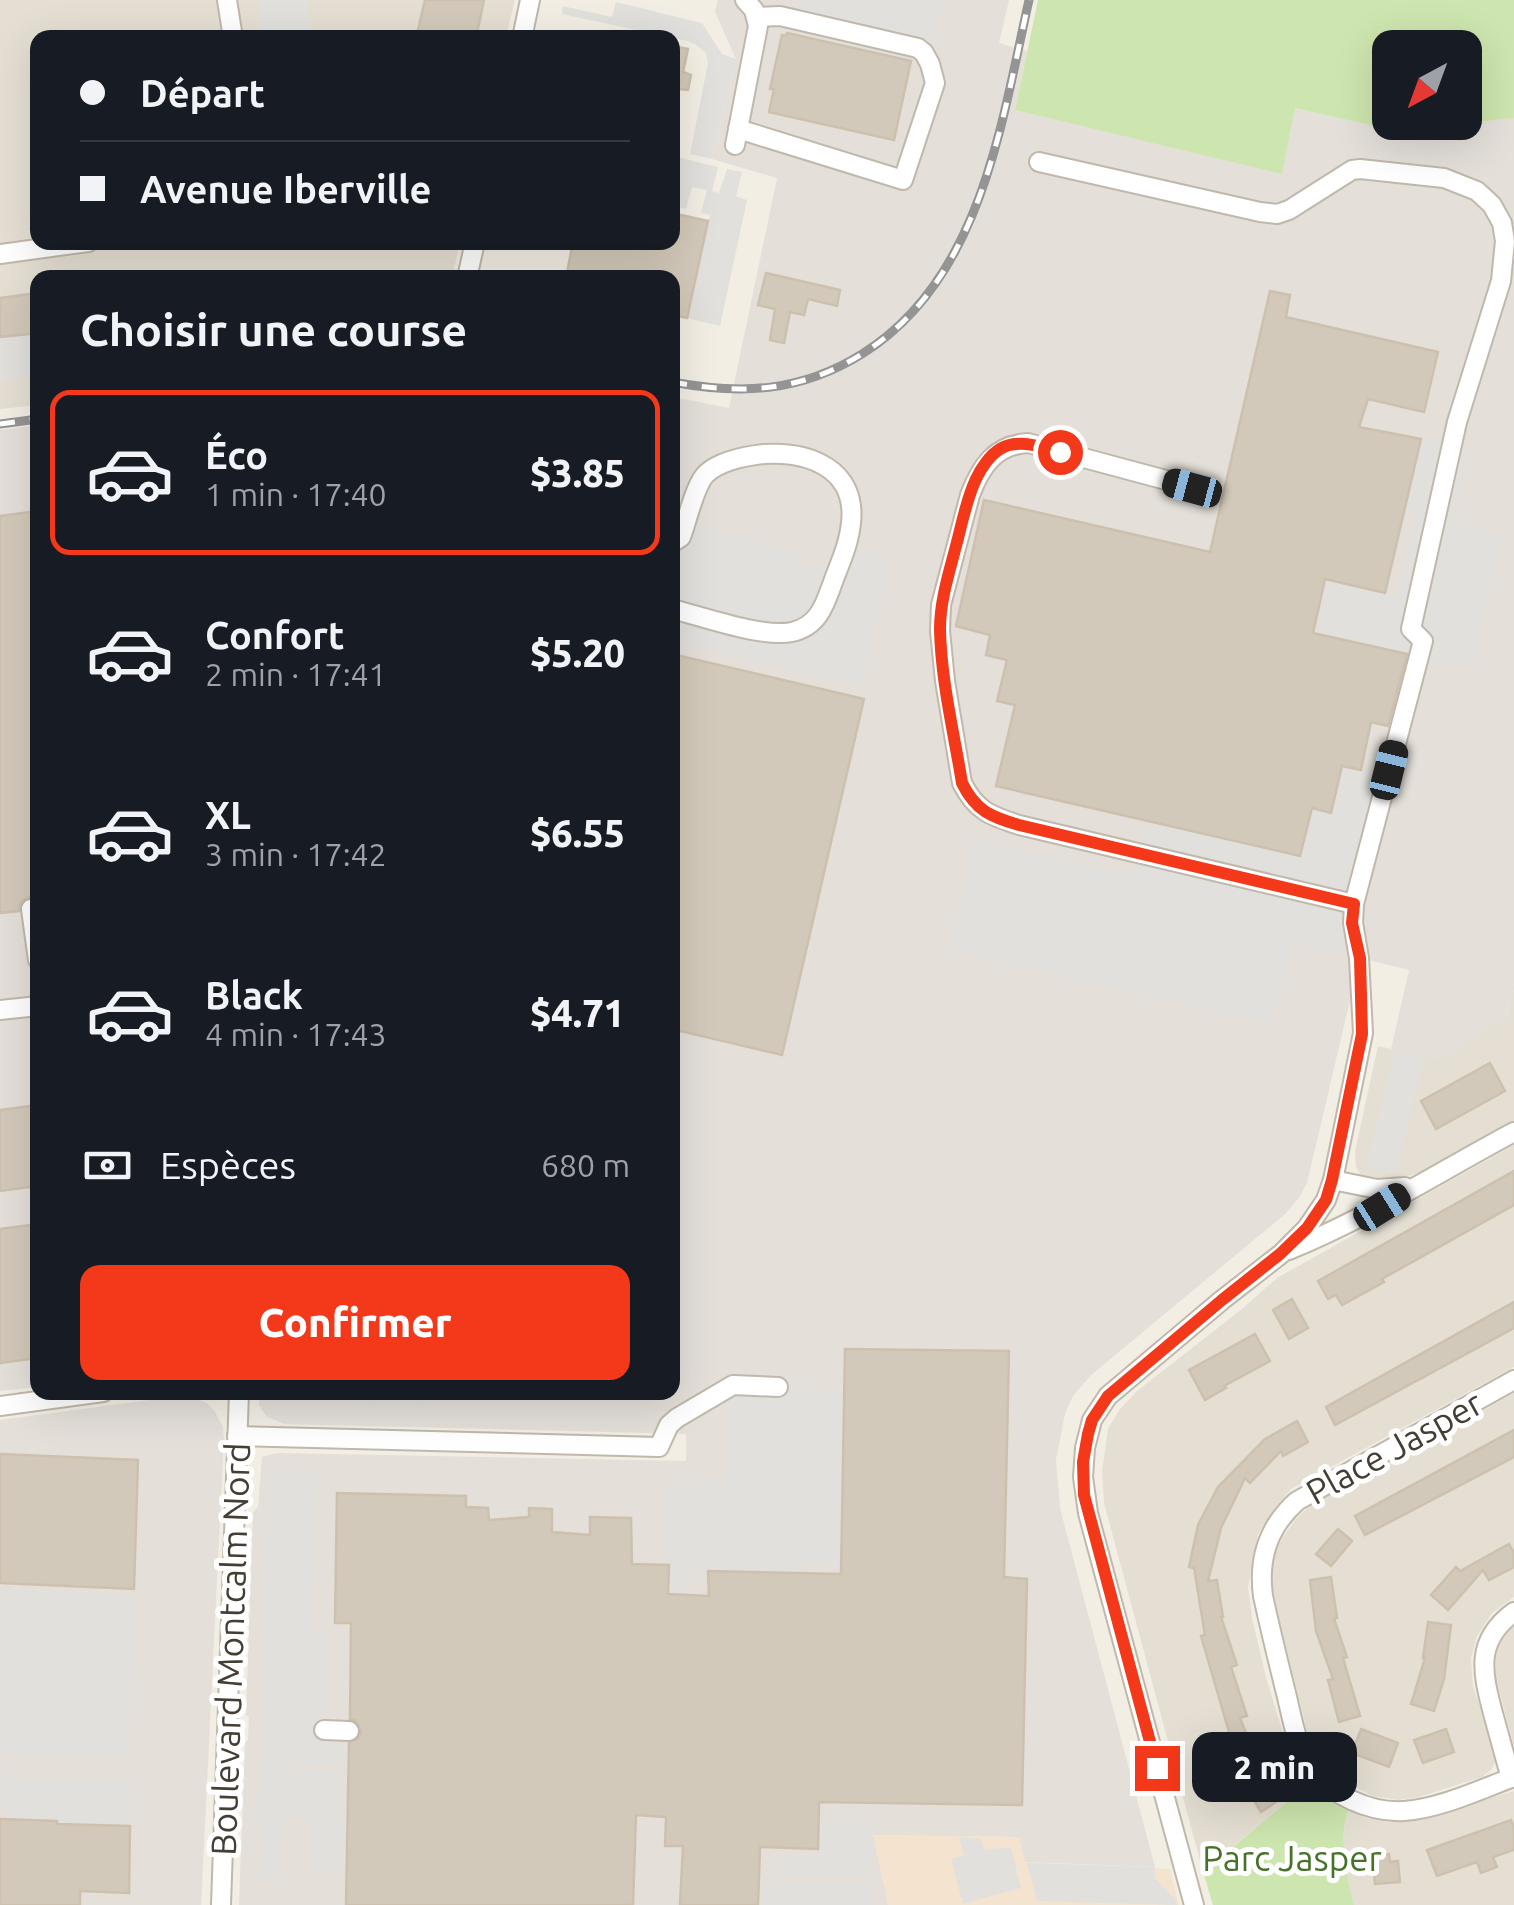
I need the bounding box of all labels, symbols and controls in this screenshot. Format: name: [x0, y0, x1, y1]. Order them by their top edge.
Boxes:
north arrow: [1372, 30, 1482, 140]
map controls: [1372, 30, 1482, 140]
text: Départ: [140, 72, 265, 114]
text: Avenue Iberville: [140, 168, 431, 210]
text: Choisir une course: [80, 304, 467, 355]
icon: car: [85, 428, 175, 518]
route start: [1038, 430, 1083, 475]
text: Éco: [205, 434, 268, 476]
text: $3.85: [530, 452, 625, 494]
car: [1159, 466, 1225, 510]
text: 1 min · 17:40: [205, 476, 387, 512]
icon: car: [85, 608, 175, 698]
text: Confort: [205, 614, 344, 656]
text: $5.20: [530, 632, 625, 674]
text: 2 min · 17:41: [205, 656, 387, 692]
car: [1367, 737, 1411, 803]
icon: car: [85, 788, 175, 878]
text: XL: [205, 794, 251, 836]
text: $6.55: [530, 812, 625, 854]
text: 3 min · 17:42: [205, 836, 387, 872]
icon: car: [85, 968, 175, 1058]
text: Black: [205, 974, 303, 1016]
text: $4.71: [530, 992, 625, 1034]
text: 4 min · 17:43: [205, 1016, 387, 1052]
icon: cash: [80, 1138, 135, 1193]
text: Espèces: [160, 1144, 296, 1186]
text: 680 m: [541, 1147, 630, 1183]
car: [1349, 1178, 1415, 1236]
button: Confirmer: [80, 1265, 630, 1380]
street label: Place Jasper: [1299, 1382, 1489, 1512]
street label: Boulevard Montcalm Nord: [203, 1442, 257, 1856]
callout: 2 min: [1192, 1733, 1357, 1803]
route end: [1135, 1746, 1180, 1791]
text: 2 min: [1234, 1749, 1315, 1785]
park label: Parc Jasper: [1202, 1838, 1382, 1878]

